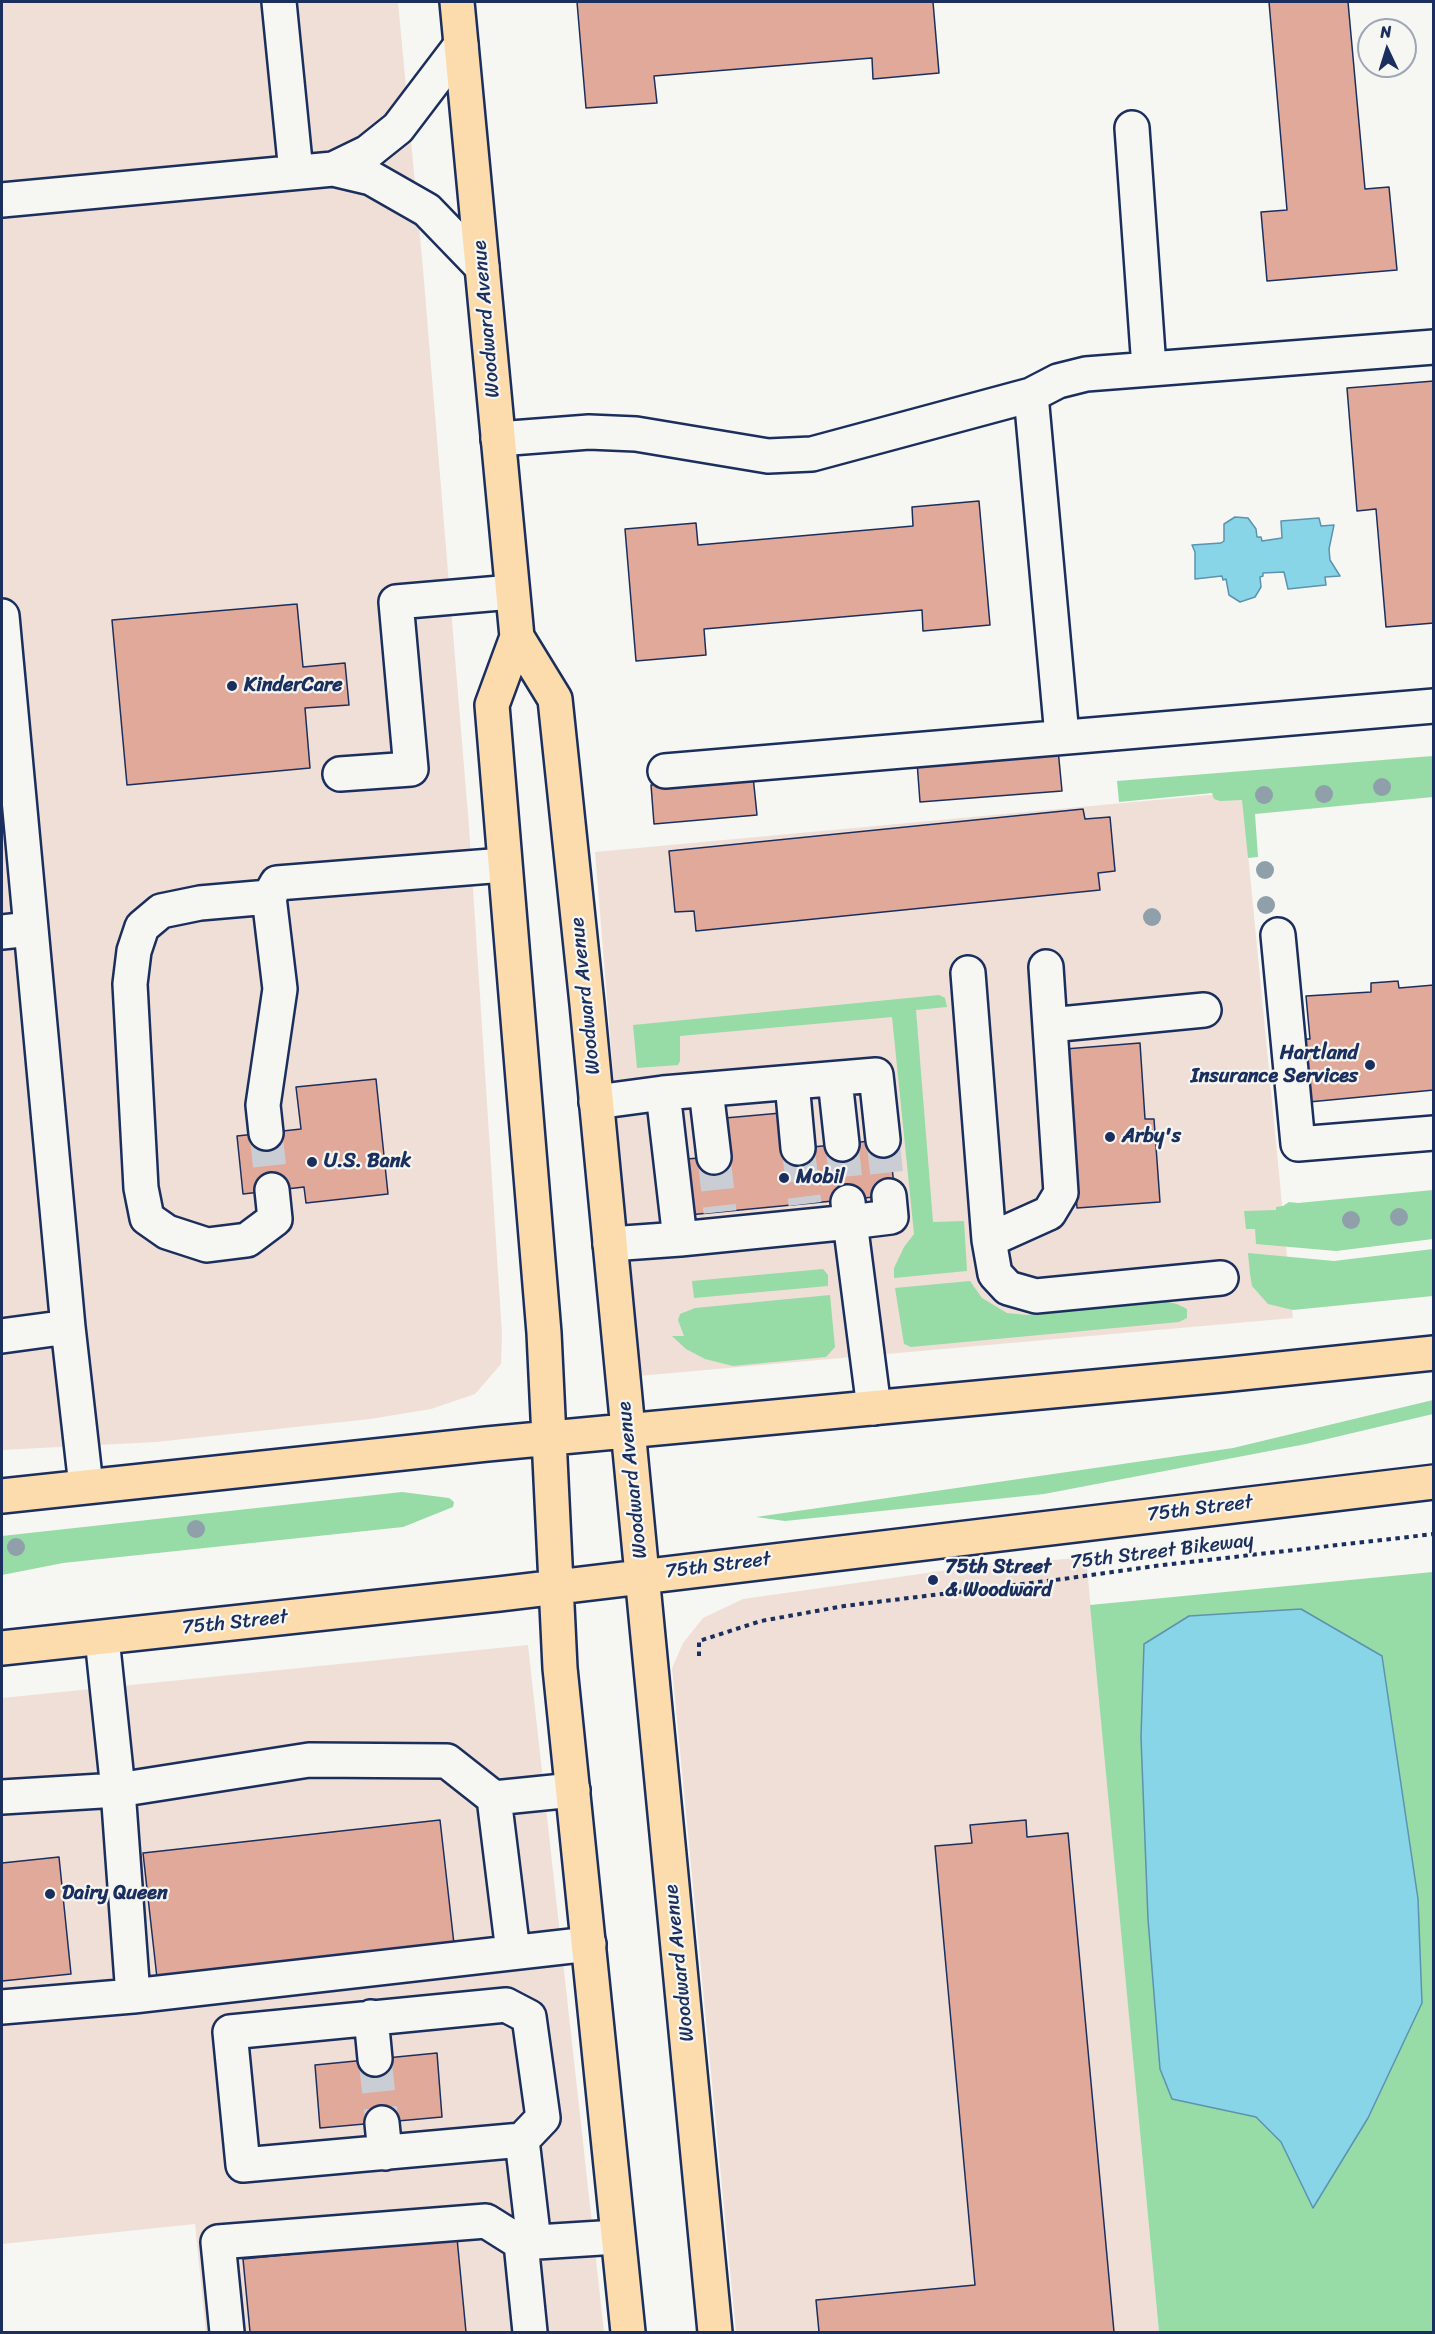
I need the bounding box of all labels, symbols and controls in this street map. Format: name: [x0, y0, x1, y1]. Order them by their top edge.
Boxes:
text: N: [1379, 17, 1392, 46]
north arrow: [1357, 18, 1417, 78]
street label: Woodward Avenue: [468, 239, 506, 399]
place label: KinderCare: [244, 674, 342, 698]
marker: KinderCare: [225, 679, 239, 693]
street label: Woodward Avenue: [566, 916, 606, 1076]
place label: Hartland Insurance Services: [1191, 1042, 1358, 1089]
marker: Hartland Insurance Services: [1363, 1058, 1377, 1072]
place label: Arby's: [1122, 1125, 1181, 1149]
marker: Arby's: [1103, 1130, 1117, 1144]
place label: U.S. Bank: [324, 1150, 411, 1174]
marker: U.S. Bank: [305, 1155, 319, 1169]
place label: Mobil: [796, 1166, 845, 1190]
marker: Mobil: [777, 1171, 791, 1185]
street label: Woodward Avenue: [613, 1400, 653, 1560]
street label: 75th Street: [1146, 1491, 1254, 1527]
street label: 75th Street Bikeway: [1069, 1529, 1255, 1575]
street label: 75th Street: [664, 1548, 772, 1584]
place label: 75th Street & Woodward: [945, 1556, 1052, 1603]
marker: 75th Street & Woodward: [926, 1573, 940, 1587]
street label: 75th Street: [181, 1606, 289, 1640]
place label: Dairy Queen: [62, 1882, 168, 1906]
street label: Woodward Avenue: [660, 1883, 700, 2043]
marker: Dairy Queen: [43, 1887, 57, 1901]

